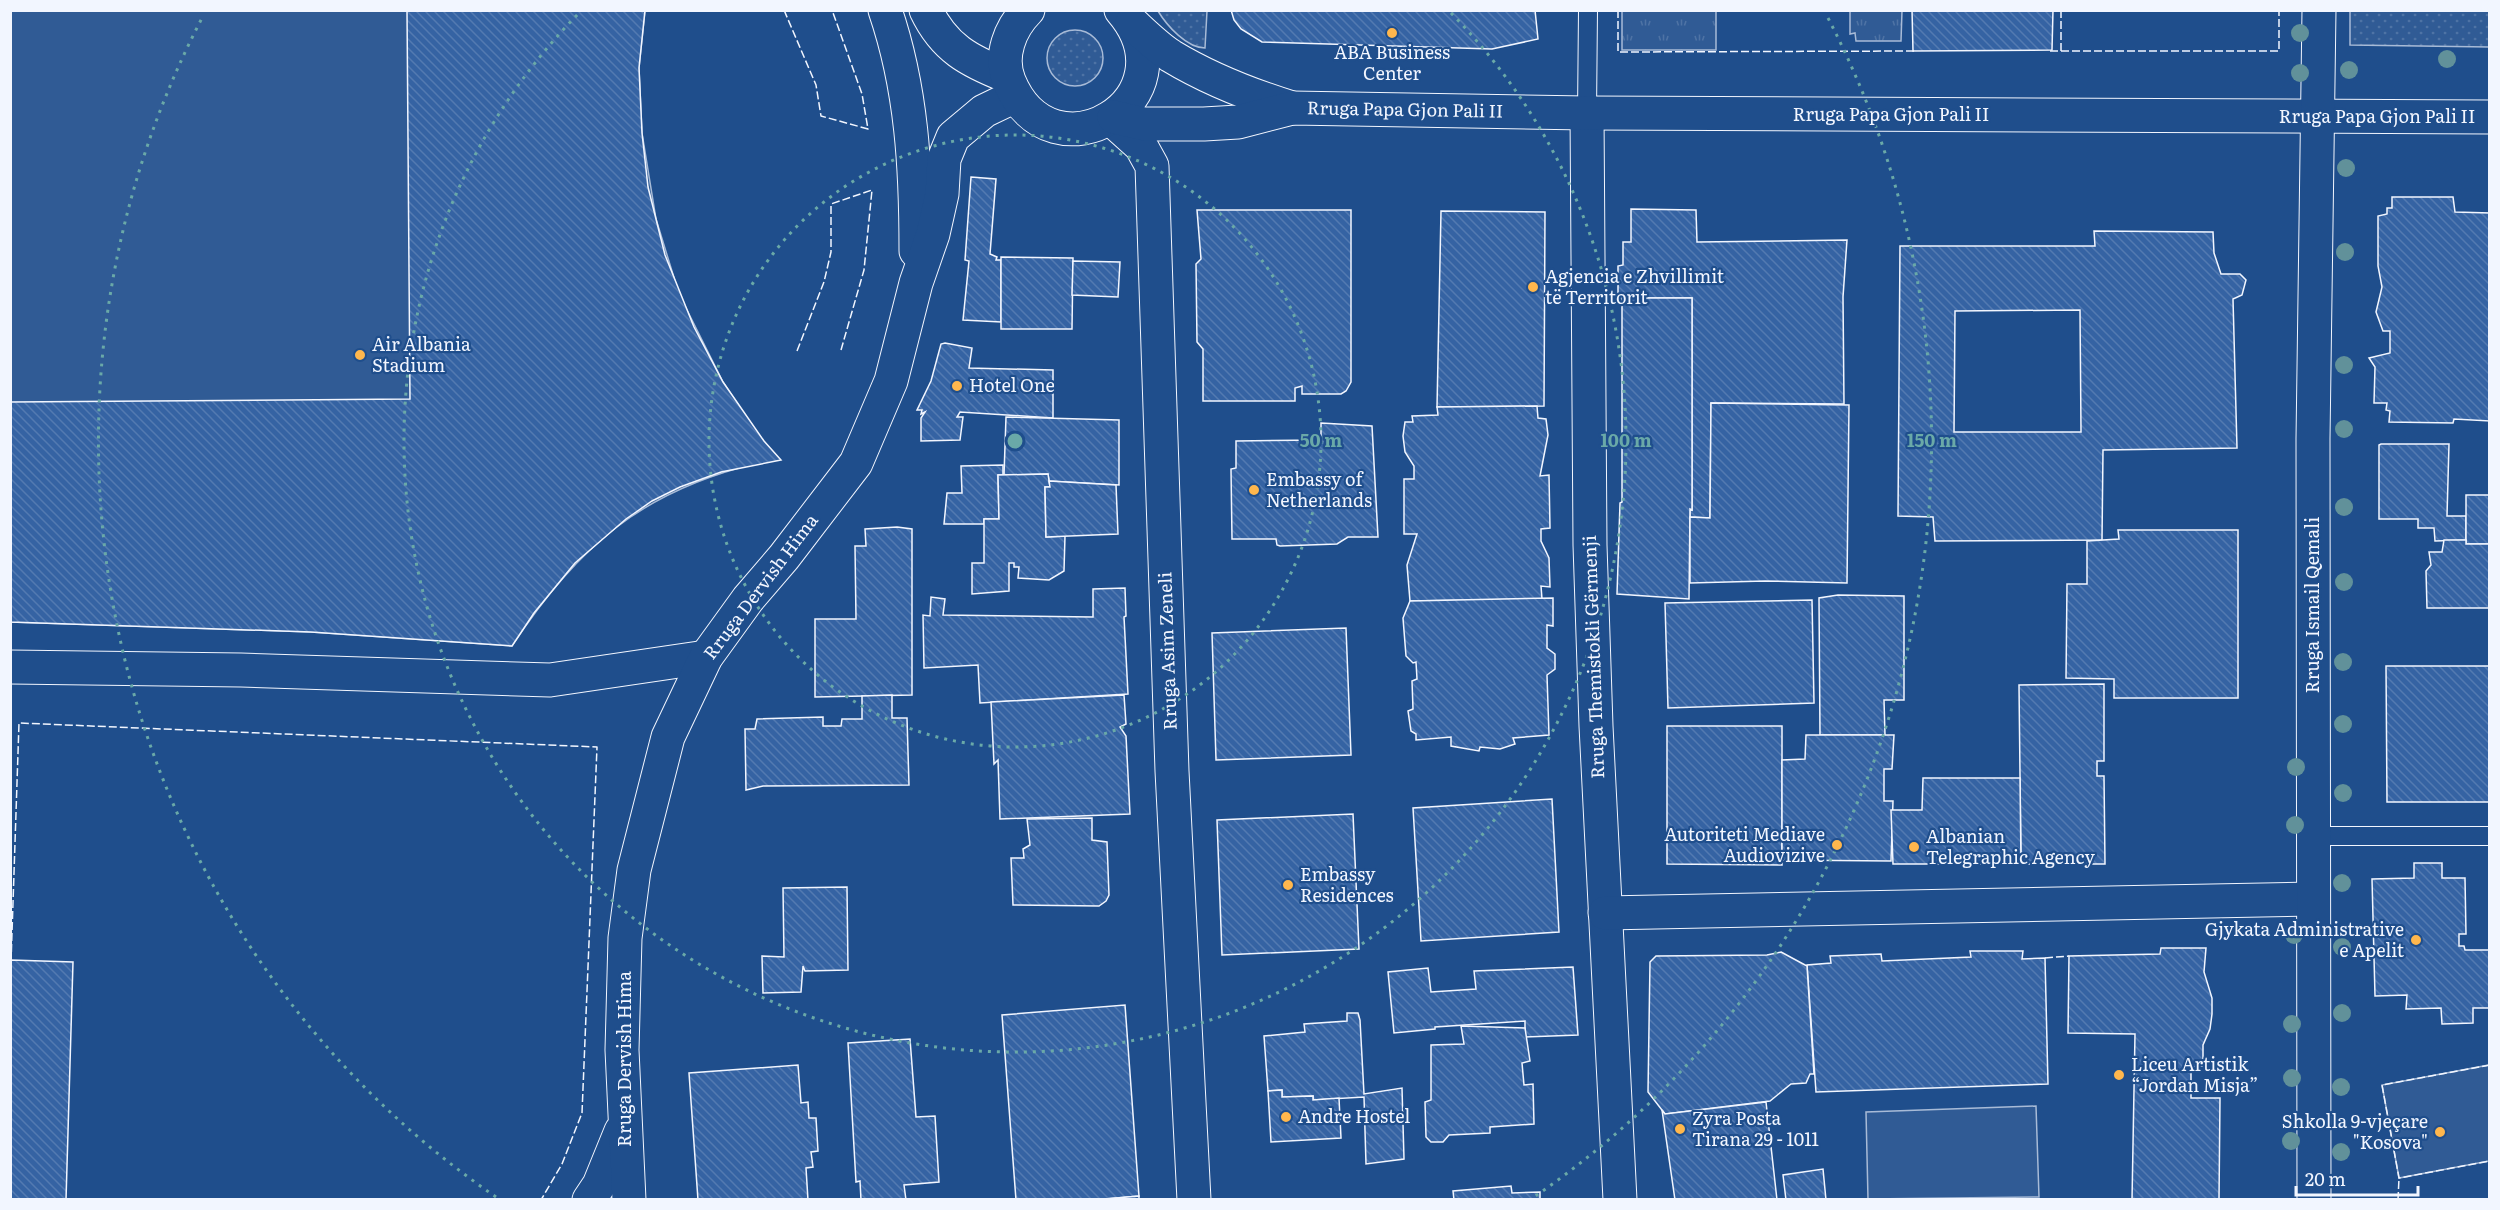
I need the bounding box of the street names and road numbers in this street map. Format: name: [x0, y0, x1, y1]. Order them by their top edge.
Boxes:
street label: Rruga Papa Gjon Pali II: [1307, 93, 1504, 124]
street label: Rruga Papa Gjon Pali II: [1793, 100, 1989, 127]
street label: Rruga Papa Gjon Pali II: [2279, 102, 2475, 129]
street label: Rruga Dervish Hima: [696, 507, 824, 664]
street label: Rruga Ismail Qemali: [2298, 517, 2325, 693]
street label: Rruga Themistokli Gërmenji: [1575, 535, 1610, 779]
street label: Rruga Asim Zeneli: [1150, 571, 1183, 731]
street label: Rruga Dervish Hima: [610, 971, 637, 1147]

